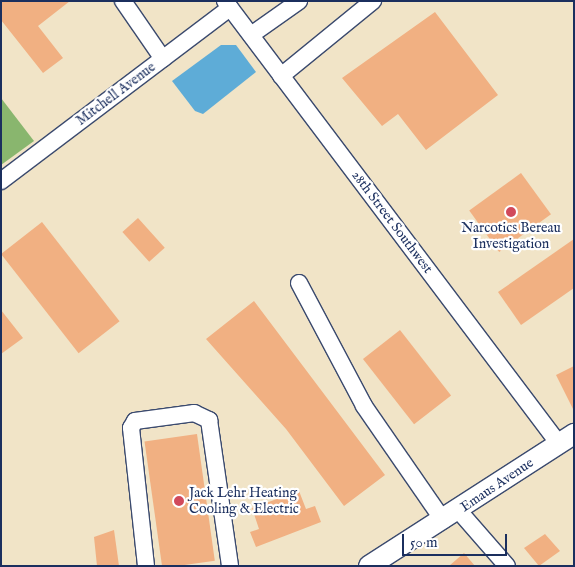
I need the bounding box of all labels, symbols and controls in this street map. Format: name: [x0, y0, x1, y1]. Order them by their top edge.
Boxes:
street label: Mitchell Avenue: [73, 59, 159, 129]
street label: 28th Street Southwest: [348, 167, 436, 277]
marker: Narcotics Bereau Investigation: [505, 206, 517, 218]
place label: Narcotics Bereau Investigation: [461, 220, 561, 252]
street label: Emaus Avenue: [457, 454, 537, 516]
place label: Jack Lehr Heating Cooling & Electric: [189, 485, 299, 518]
marker: Jack Lehr Heating Cooling & Electric: [173, 495, 185, 507]
scale bar: [405, 524, 510, 556]
text: 50 m: [410, 533, 438, 552]

